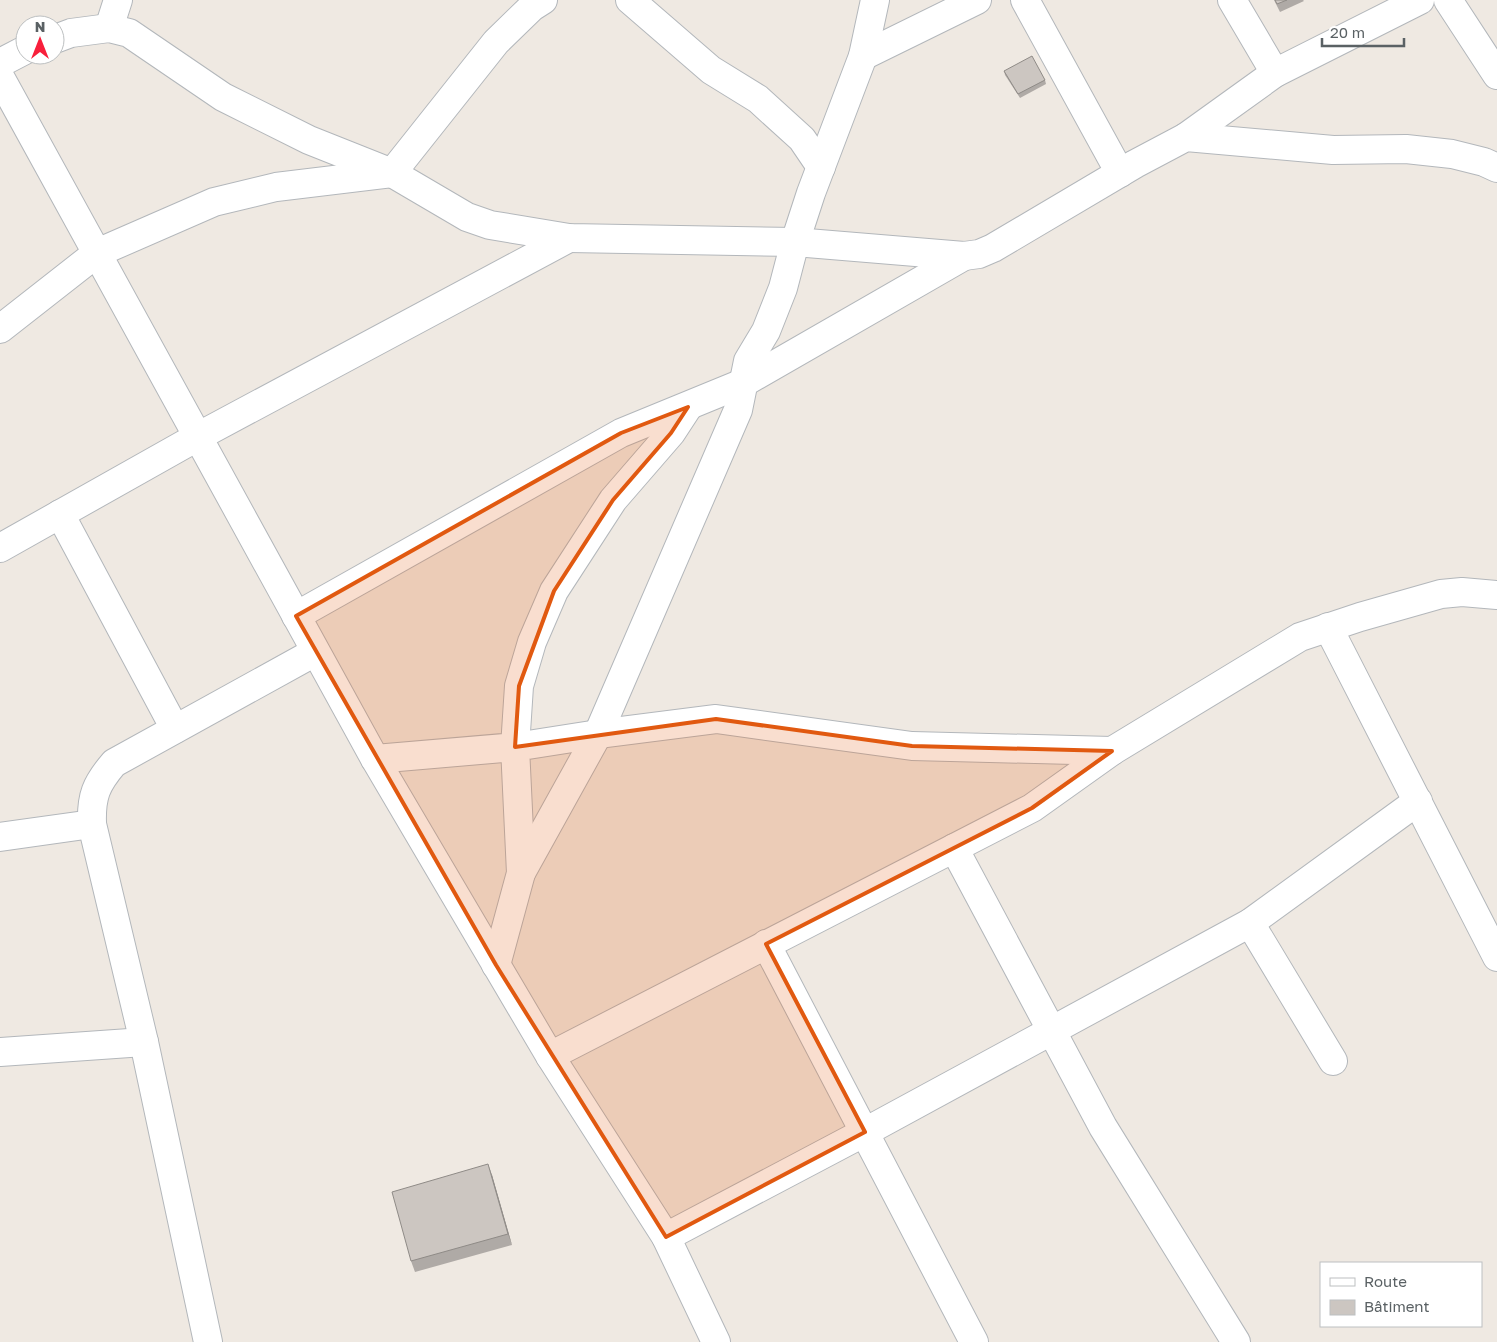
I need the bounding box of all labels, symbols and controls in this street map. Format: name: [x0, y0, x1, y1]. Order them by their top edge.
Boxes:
north arrow: [15, 15, 65, 65]
scale bar: [1322, 15, 1404, 47]
text: N: [35, 18, 45, 35]
text: 20 m: [1330, 23, 1365, 41]
legend: [1320, 1262, 1482, 1327]
text: Route: [1364, 1272, 1407, 1290]
text: Bâtiment: [1364, 1297, 1429, 1315]

